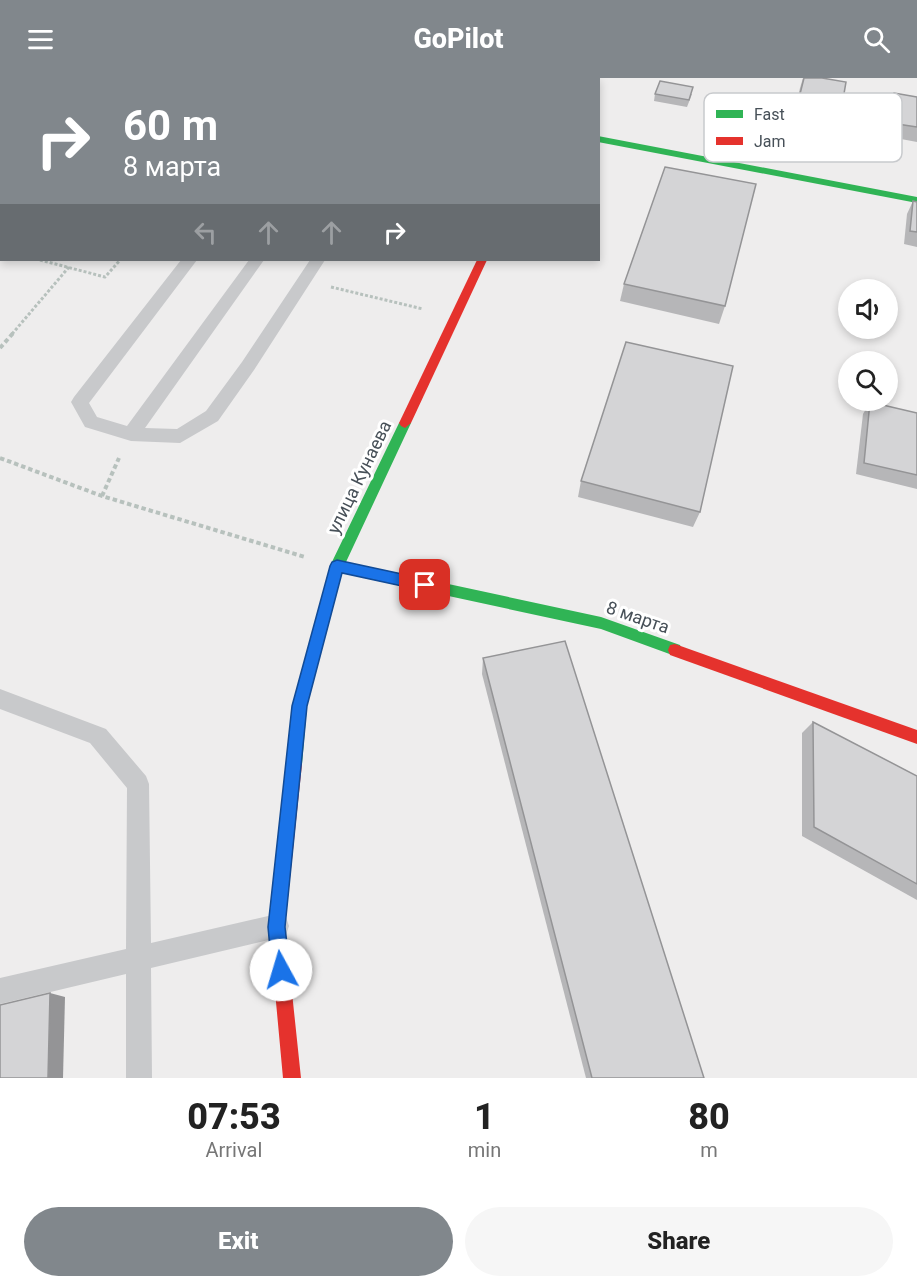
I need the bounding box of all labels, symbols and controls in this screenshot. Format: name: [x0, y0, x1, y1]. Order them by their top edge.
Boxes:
icon: menu: [24, 23, 57, 56]
text: GoPilot: [413, 23, 504, 55]
icon: search: [860, 23, 893, 56]
legend: [704, 93, 902, 162]
text: 60 m: [123, 101, 218, 150]
icon: right: [24, 102, 102, 180]
text: Fast: [754, 105, 785, 124]
text: Jam: [754, 132, 786, 151]
text: 8 марта: [123, 151, 221, 183]
icon: left: [189, 216, 222, 249]
icon: ahead: [252, 216, 285, 249]
icon: ahead: [315, 216, 348, 249]
icon: right: [378, 216, 411, 249]
map controls: [838, 279, 898, 411]
button: sound: [838, 279, 898, 339]
button: search: [838, 351, 898, 411]
street label: улица Кунаева: [323, 417, 395, 537]
pin: [399, 559, 450, 610]
icon: arrive: [408, 568, 441, 601]
street label: 8 марта: [604, 596, 672, 638]
position arrow: [249, 938, 313, 1002]
text: 07:53: [187, 1096, 281, 1138]
text: 1: [474, 1096, 495, 1138]
text: 80: [688, 1096, 730, 1138]
text: Arrival: [206, 1138, 262, 1162]
text: min: [468, 1138, 501, 1162]
text: m: [700, 1138, 718, 1162]
button: Exit: [24, 1207, 453, 1276]
button: Share: [465, 1207, 893, 1276]

